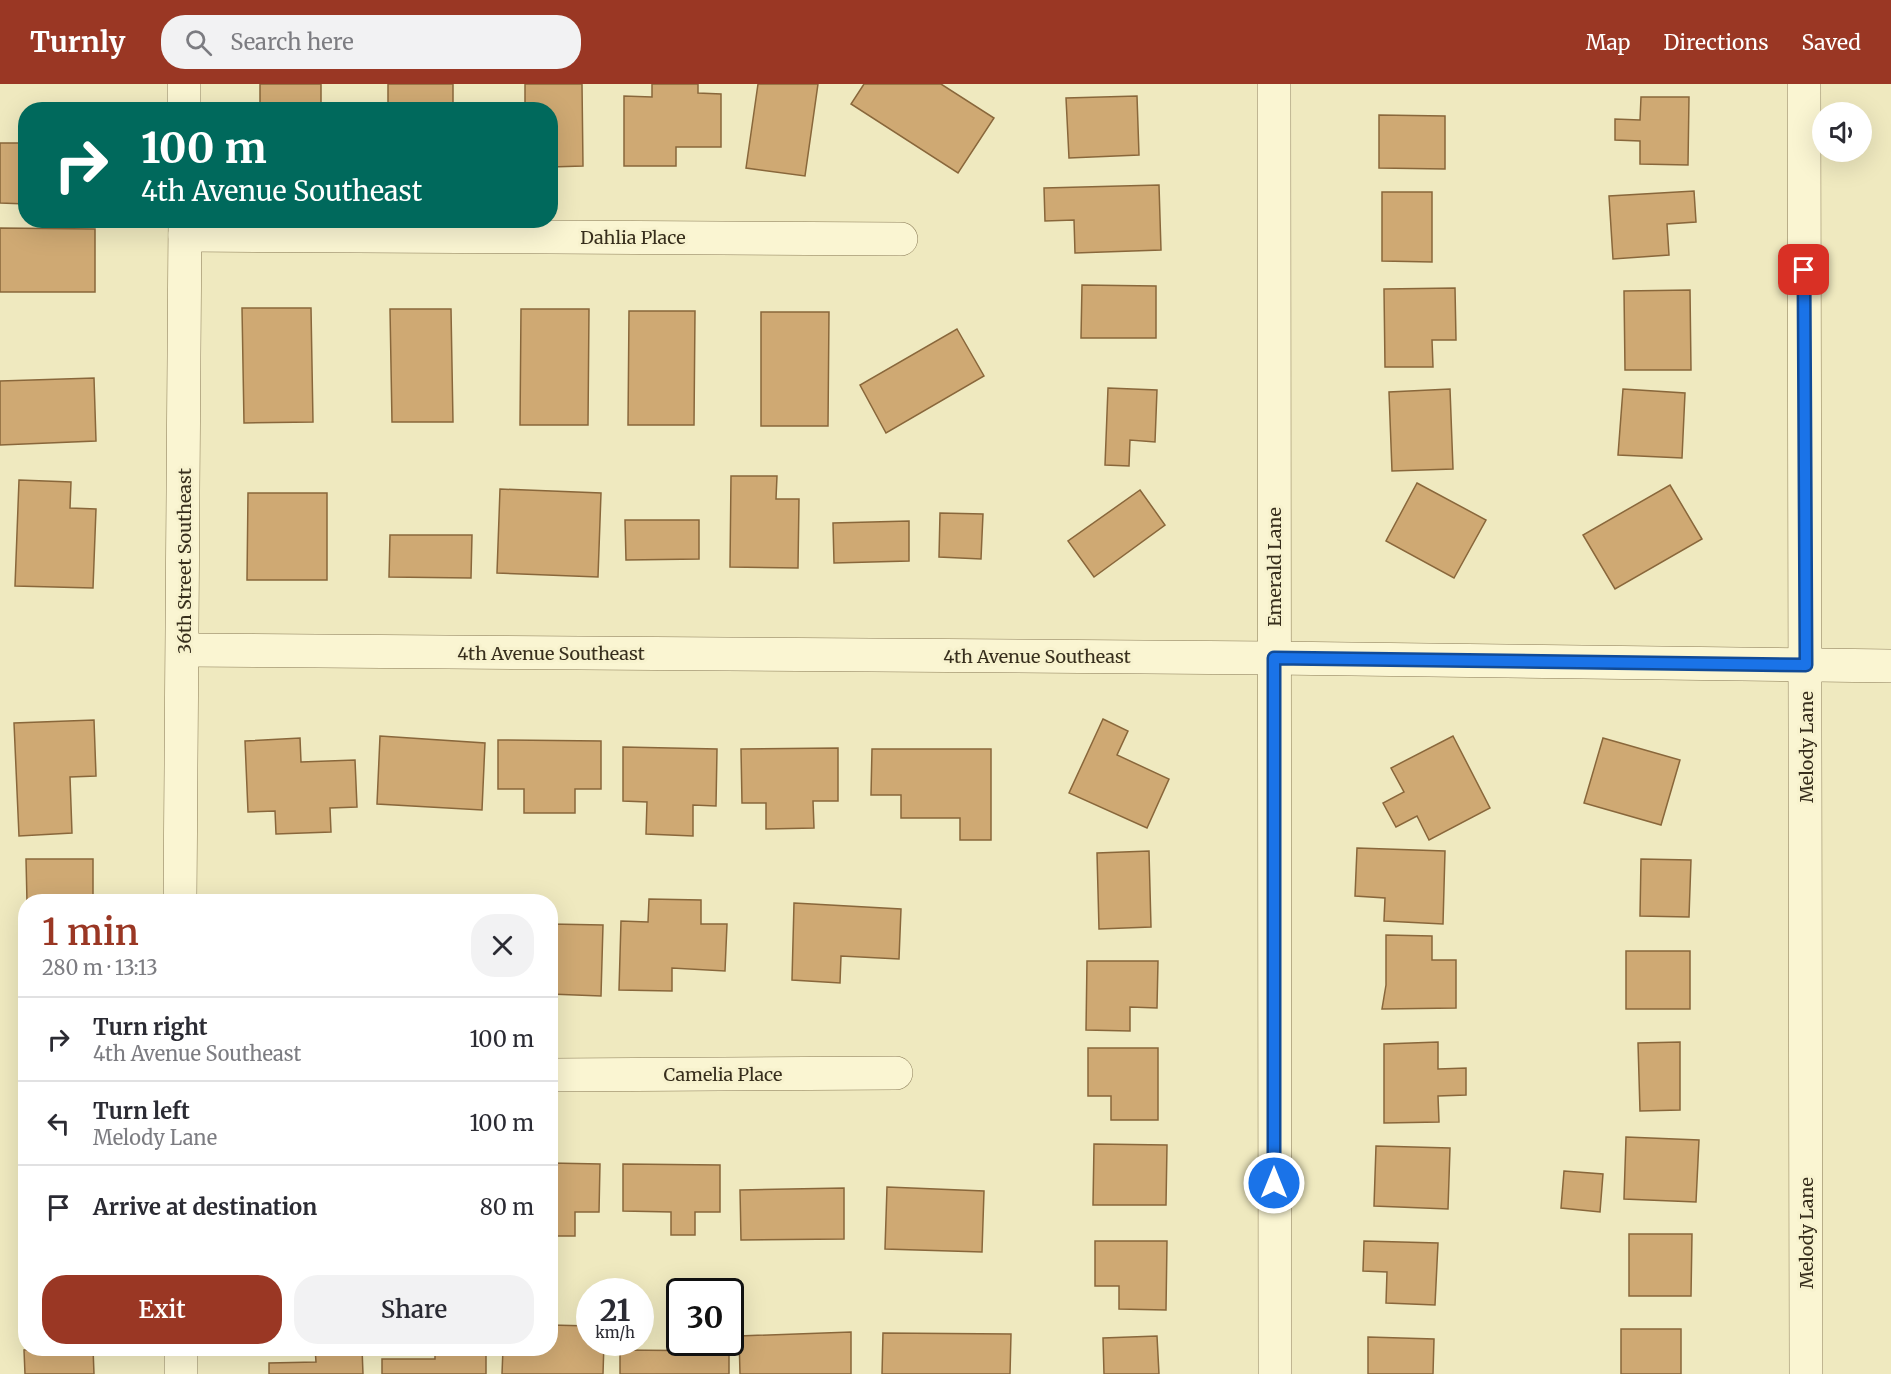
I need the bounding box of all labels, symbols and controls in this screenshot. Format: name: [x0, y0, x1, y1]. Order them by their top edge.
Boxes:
search box: [161, 15, 581, 69]
text: Turnly: [30, 24, 125, 60]
icon: search: [182, 26, 215, 59]
text: Search here: [230, 28, 354, 56]
text: Map: [1586, 29, 1630, 56]
text: Directions: [1663, 29, 1768, 56]
text: Saved: [1801, 29, 1861, 56]
map controls: [1812, 102, 1872, 162]
button: sound: [1812, 102, 1872, 162]
text: 100 m: [141, 122, 267, 174]
icon: right: [42, 126, 120, 204]
text: 4th Avenue Southeast: [141, 174, 422, 208]
street label: Dahlia Place: [580, 226, 686, 249]
pin: [1778, 244, 1829, 295]
icon: arrive: [1787, 253, 1820, 286]
street label: 36th Street Southeast: [173, 468, 196, 654]
street label: Emerald Lane: [1263, 507, 1286, 627]
street label: 4th Avenue Southeast: [457, 642, 645, 665]
street label: 4th Avenue Southeast: [943, 645, 1131, 668]
street label: Melody Lane: [1795, 691, 1818, 803]
text: 1 min: [42, 910, 139, 955]
button: close: [471, 914, 534, 977]
text: 280 m · 13:13: [42, 955, 158, 980]
text: Turn right: [93, 1013, 207, 1041]
icon: right: [42, 1023, 75, 1056]
text: 100 m: [469, 1025, 534, 1053]
text: 4th Avenue Southeast: [93, 1041, 301, 1066]
street label: Camelia Place: [664, 1063, 783, 1086]
text: Turn left: [93, 1097, 190, 1125]
icon: left: [42, 1107, 75, 1140]
text: 100 m: [469, 1109, 534, 1137]
text: Melody Lane: [93, 1125, 217, 1150]
position arrow: [1242, 1151, 1306, 1215]
street label: Melody Lane: [1795, 1177, 1818, 1289]
icon: arrive: [42, 1191, 75, 1224]
text: Arrive at destination: [93, 1193, 317, 1221]
text: 80 m: [480, 1193, 534, 1221]
button: Exit: [42, 1275, 282, 1344]
button: Share: [294, 1275, 534, 1344]
speed limit sign: 30: [666, 1278, 744, 1356]
text: 21: [600, 1291, 630, 1329]
text: km/h: [595, 1323, 635, 1342]

